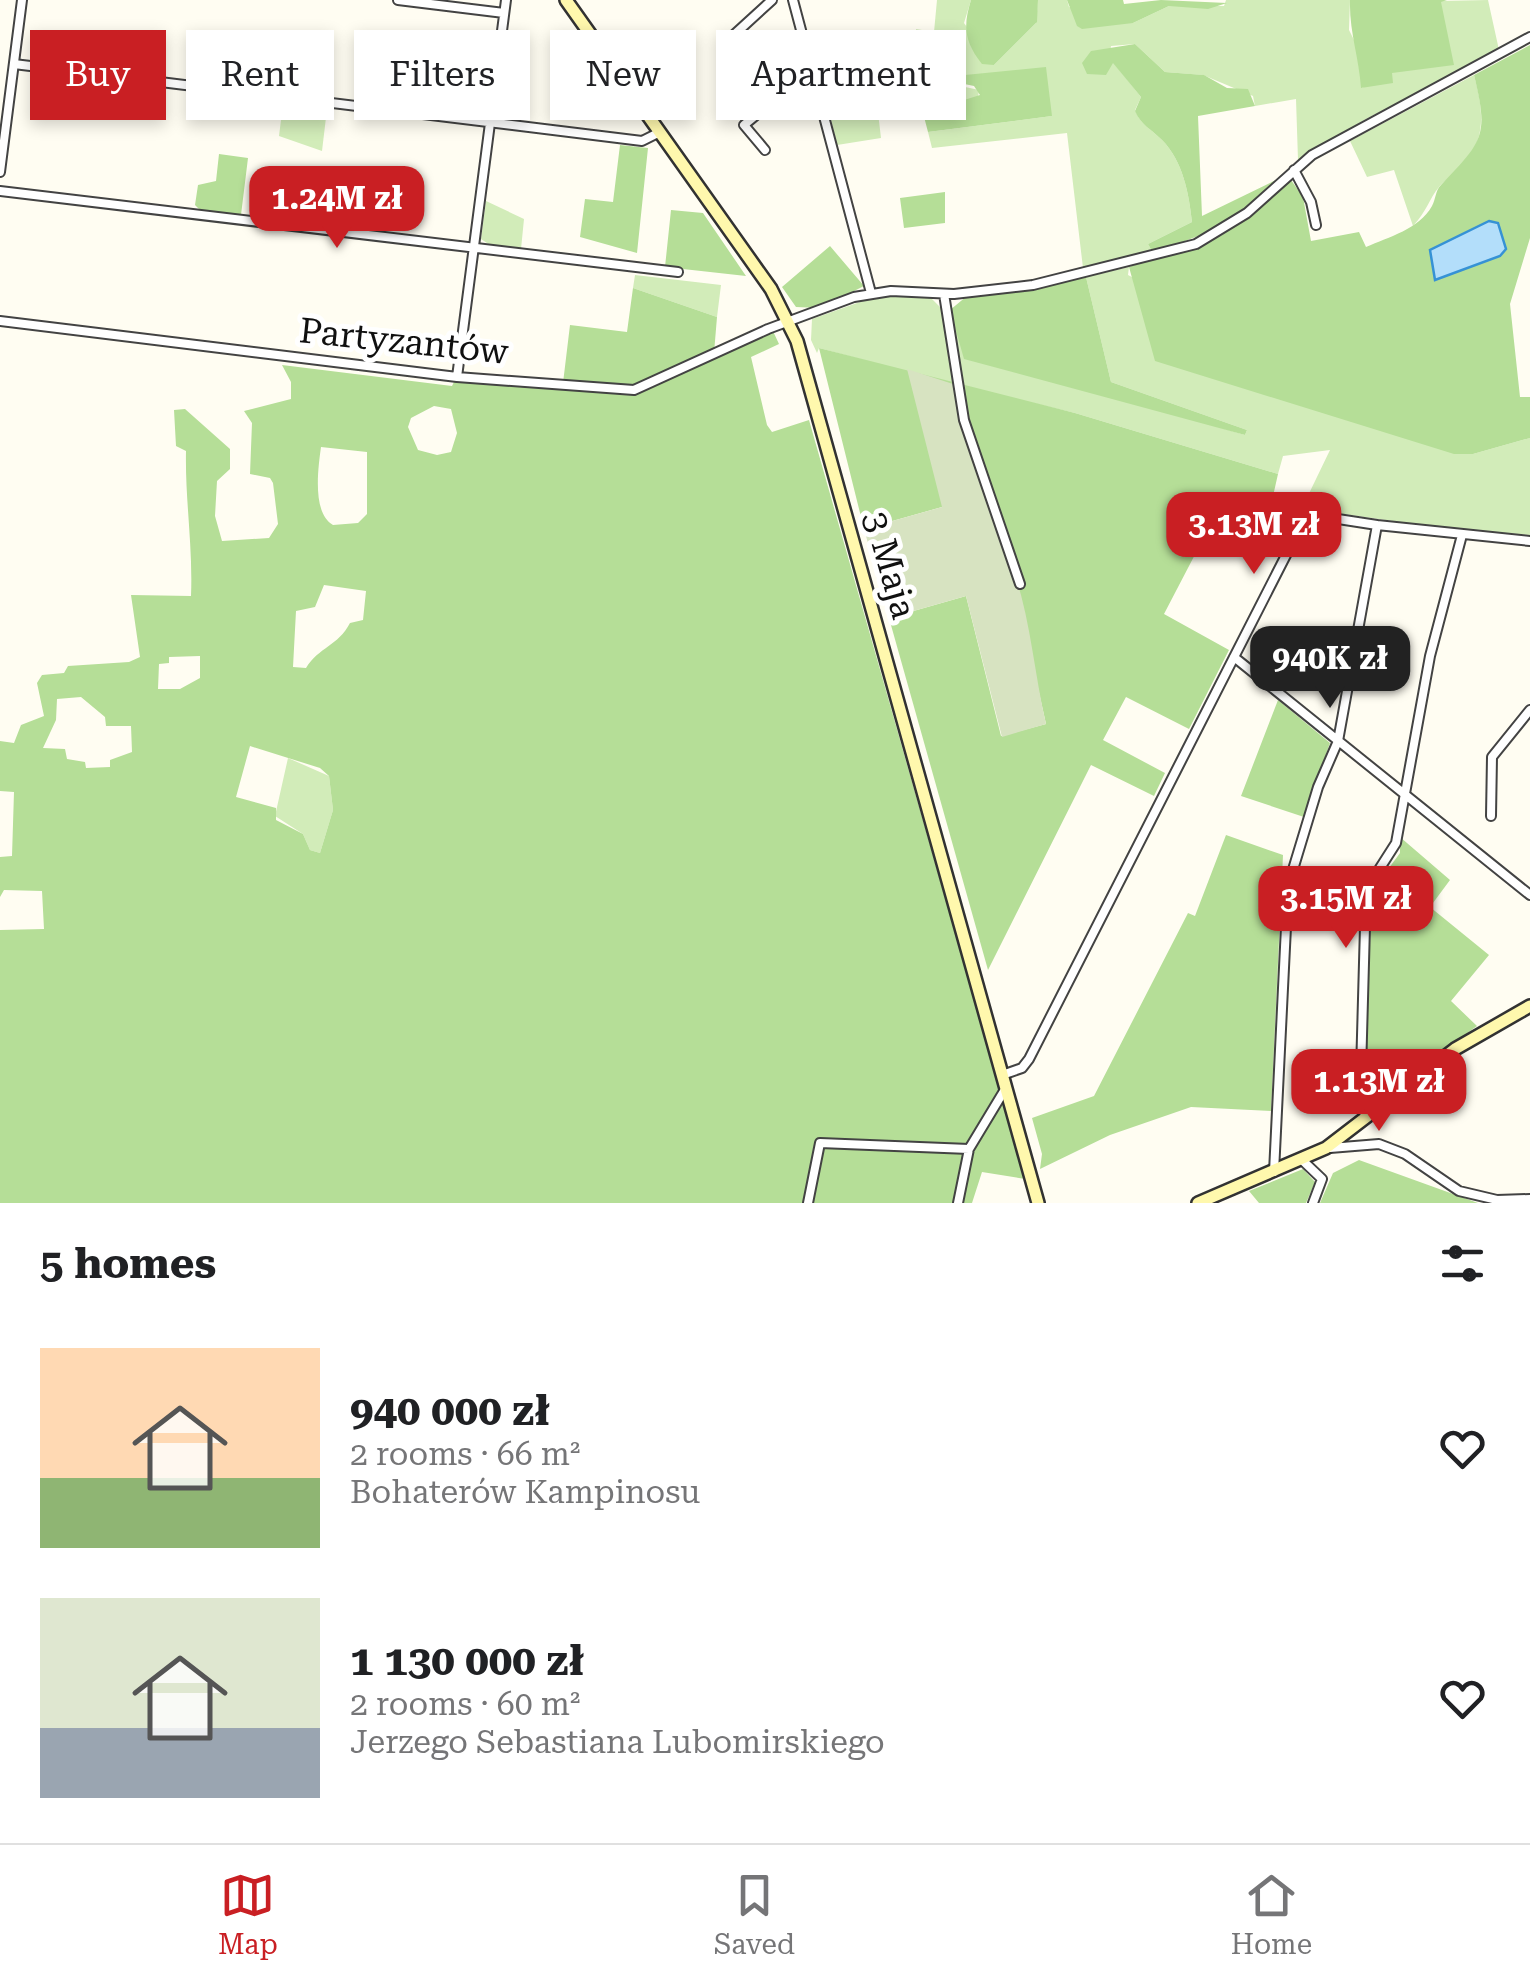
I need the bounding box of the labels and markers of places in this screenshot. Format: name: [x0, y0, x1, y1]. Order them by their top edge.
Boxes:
pin: 1.24M zł: [234, 166, 440, 251]
pin: 3.13M zł: [1151, 492, 1357, 577]
pin: 940K zł: [1238, 626, 1422, 711]
pin: 3.15M zł: [1243, 866, 1449, 951]
pin: 1.13M zł: [1276, 1049, 1482, 1134]

